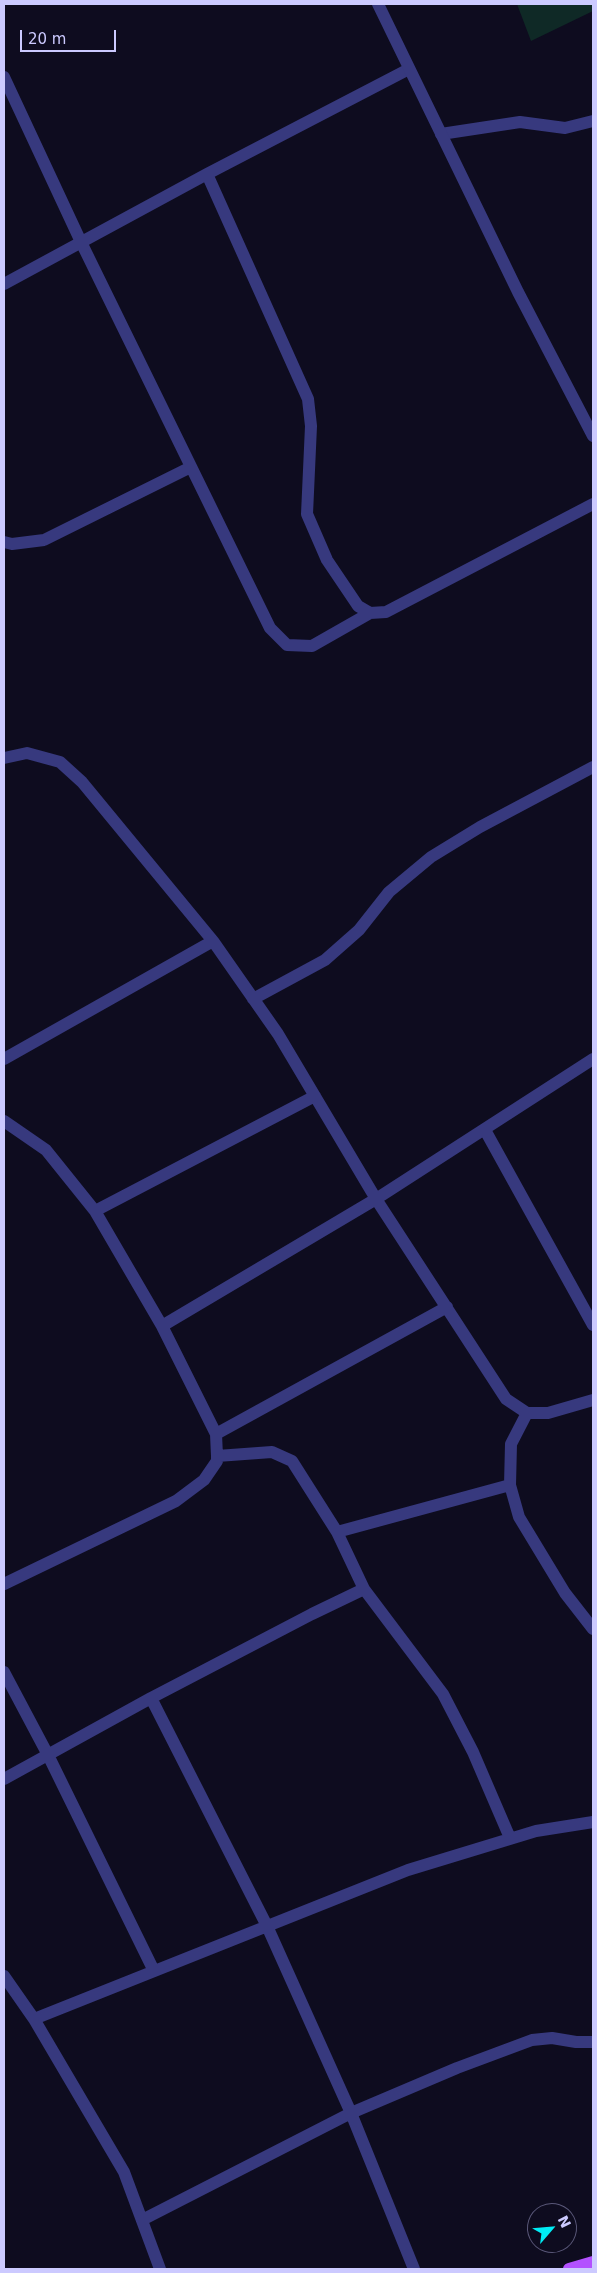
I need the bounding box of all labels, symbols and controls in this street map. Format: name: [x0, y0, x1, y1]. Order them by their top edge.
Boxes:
scale bar: [22, 20, 119, 52]
text: 20 m: [28, 30, 66, 48]
north arrow: [527, 2203, 577, 2253]
text: N: [555, 2213, 574, 2230]

